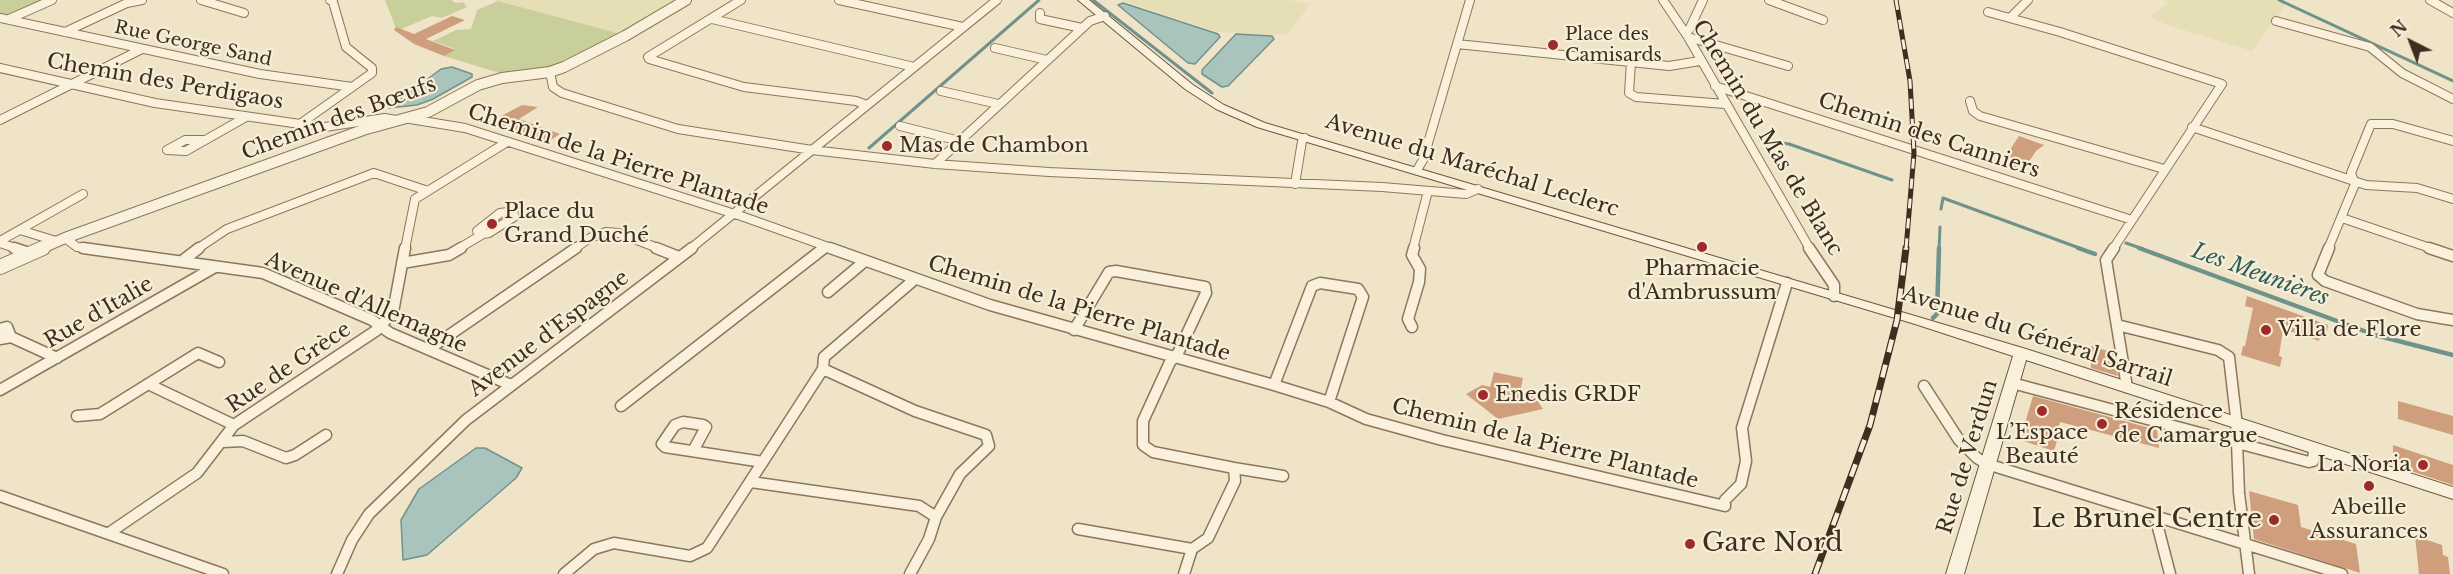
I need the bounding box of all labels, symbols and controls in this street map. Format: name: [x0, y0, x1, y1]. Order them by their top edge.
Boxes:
north arrow: [2381, 12, 2441, 72]
street label: Chemin du Mas de Blanc: [1687, 16, 1847, 260]
text: N: [2387, 16, 2411, 41]
street label: Rue George Sand: [112, 17, 274, 71]
place label: Place des Camisards: [1565, 24, 1662, 66]
marker: Place des Camisards: [1546, 38, 1560, 52]
street label: Chemin des Perdigaos: [45, 49, 285, 115]
street label: Chemin des Bœufs: [238, 72, 440, 166]
street label: Chemin des Canniers: [1815, 88, 2043, 184]
street label: Chemin de la Pierre Plantade: [464, 99, 772, 221]
street label: Avenue du Maréchal Leclerc: [1322, 109, 1622, 223]
place label: Mas de Chambon: [899, 133, 1089, 159]
marker: Mas de Chambon: [880, 139, 894, 153]
place label: Place du Grand Duché: [504, 199, 649, 249]
marker: Place du Grand Duché: [485, 217, 499, 231]
water label: Les Meunières: [2188, 238, 2332, 312]
marker: Pharmacie d'Ambrussum: [1695, 240, 1709, 254]
street label: Avenue d'Allemagne: [261, 247, 471, 359]
street label: Chemin de la Pierre Plantade: [925, 251, 1233, 367]
place label: Pharmacie d'Ambrussum: [1627, 256, 1777, 306]
street label: Avenue d'Espagne: [464, 265, 634, 403]
street label: Rue d'Italie: [40, 272, 158, 354]
street label: Avenue du Général Sarrail: [1899, 281, 2175, 393]
street label: Rue de Grèce: [222, 317, 356, 419]
place label: Villa de Flore: [2278, 317, 2421, 343]
marker: Villa de Flore: [2259, 323, 2273, 337]
street label: Rue de Verdun: [1933, 377, 2003, 537]
place label: Enedis GRDF: [1495, 382, 1641, 408]
marker: Enedis GRDF: [1476, 388, 1490, 402]
street label: Chemin de la Pierre Plantade: [1389, 394, 1701, 494]
place label: Résidence de Camargue: [2114, 399, 2258, 449]
marker: L’Espace Beauté: [2035, 404, 2049, 418]
marker: Résidence de Camargue: [2095, 417, 2109, 431]
place label: L’Espace Beauté: [1996, 420, 2088, 470]
place label: La Noria: [2317, 452, 2411, 478]
marker: La Noria: [2416, 458, 2430, 472]
marker: Abeille Assurances: [2362, 479, 2376, 493]
place label: Abeille Assurances: [2310, 495, 2428, 545]
place label: Le Brunel Centre: [2032, 504, 2262, 536]
marker: Le Brunel Centre: [2267, 513, 2281, 527]
place label: Gare Nord: [1702, 528, 1843, 560]
marker: Gare Nord: [1683, 537, 1697, 551]

